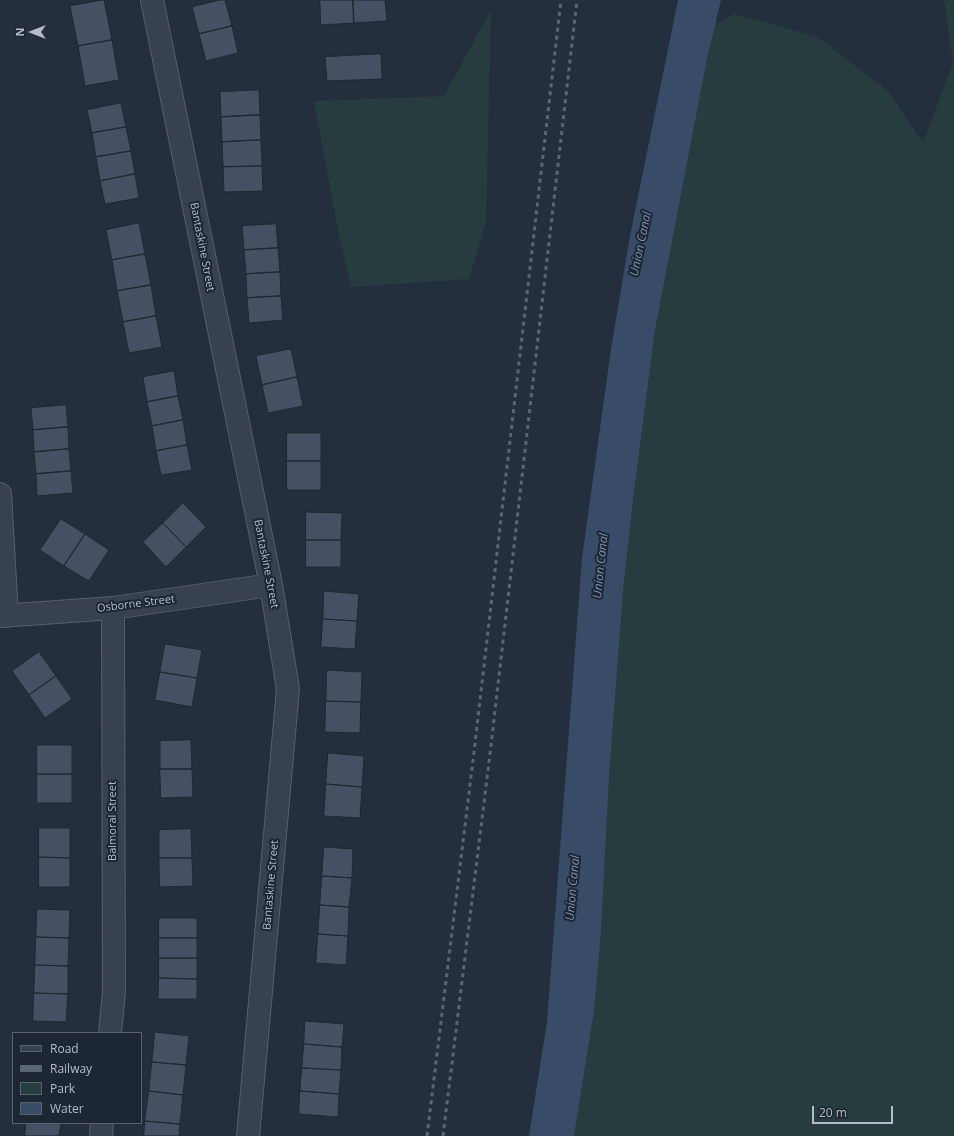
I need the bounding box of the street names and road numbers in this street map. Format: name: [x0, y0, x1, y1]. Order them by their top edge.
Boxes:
street label: Bantaskine Street: [187, 201, 217, 293]
street label: Bantaskine Street: [251, 518, 281, 610]
street label: Osborne Street: [96, 593, 176, 615]
street label: Balmoral Street: [106, 781, 120, 861]
street label: Bantaskine Street: [260, 839, 282, 931]

